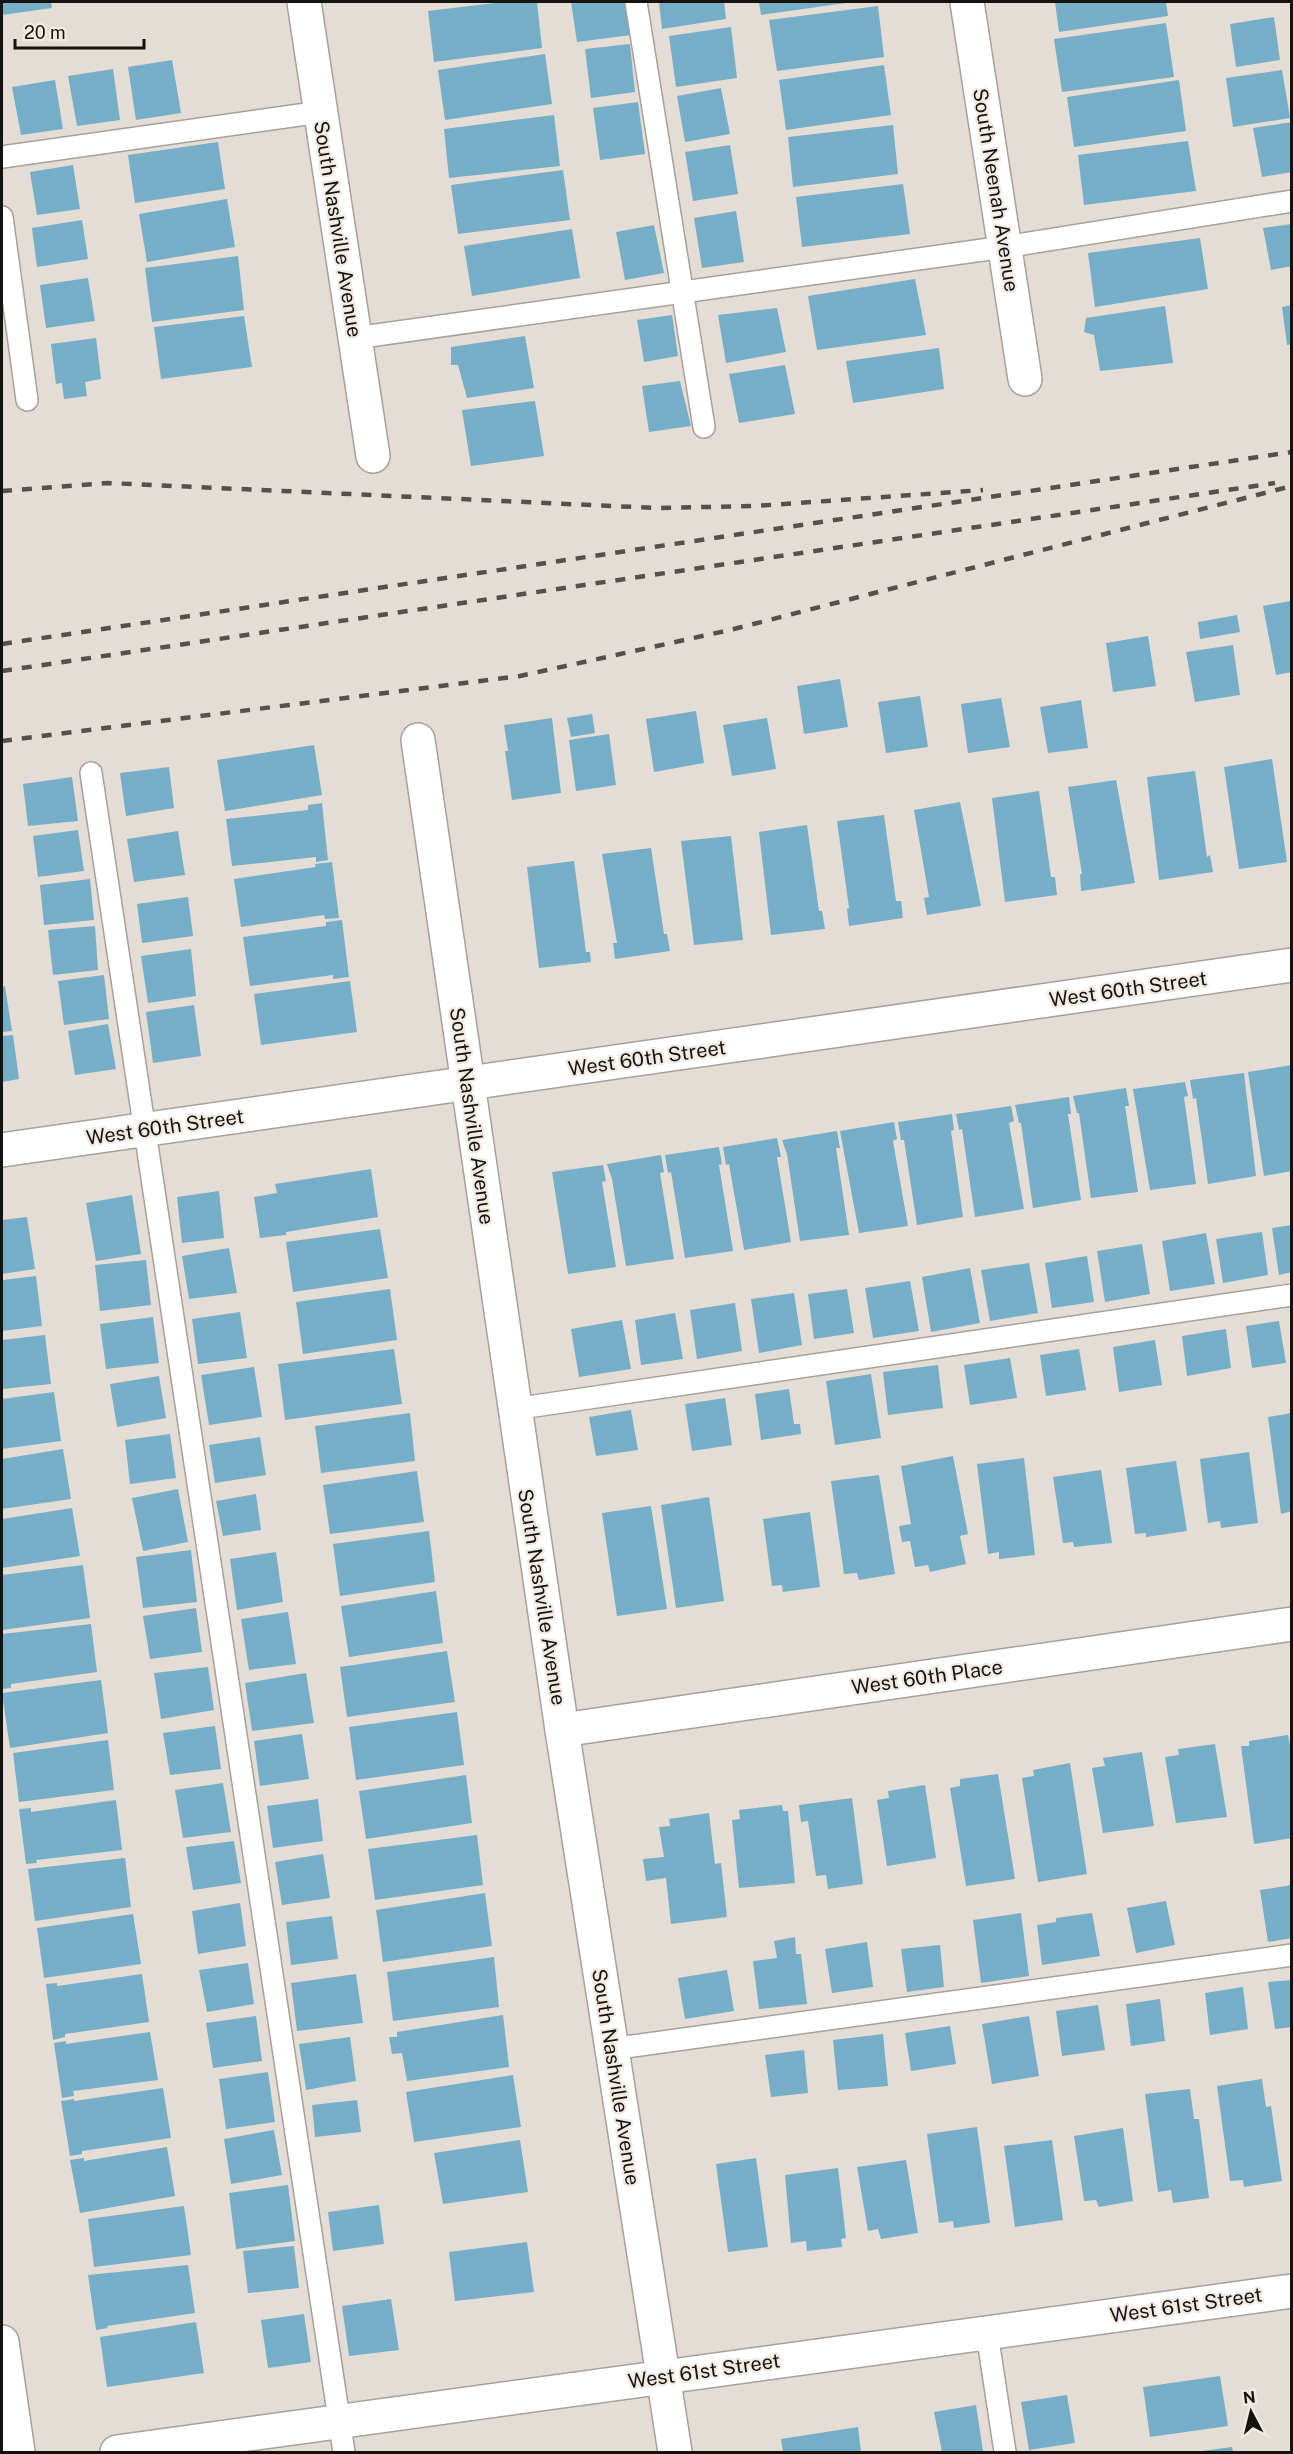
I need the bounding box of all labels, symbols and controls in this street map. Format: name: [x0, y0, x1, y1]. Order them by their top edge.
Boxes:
scale bar: [15, 12, 144, 50]
text: 20 m: [24, 22, 66, 43]
street label: South Neenah Avenue: [968, 87, 1024, 293]
street label: South Nashville Avenue: [309, 119, 367, 339]
street label: West 60th Street: [1048, 966, 1208, 1012]
street label: South Nashville Avenue: [445, 1006, 499, 1226]
street label: West 60th Street: [567, 1035, 727, 1081]
street label: West 60th Street: [85, 1104, 245, 1150]
street label: South Nashville Avenue: [513, 1487, 571, 1707]
street label: West 60th Place: [850, 1654, 1004, 1700]
street label: South Nashville Avenue: [587, 1967, 645, 2187]
street label: West 61st Street: [1108, 2282, 1264, 2328]
street label: West 61st Street: [626, 2348, 782, 2394]
north arrow: [1221, 2382, 1281, 2442]
text: N: [1242, 2387, 1257, 2408]

